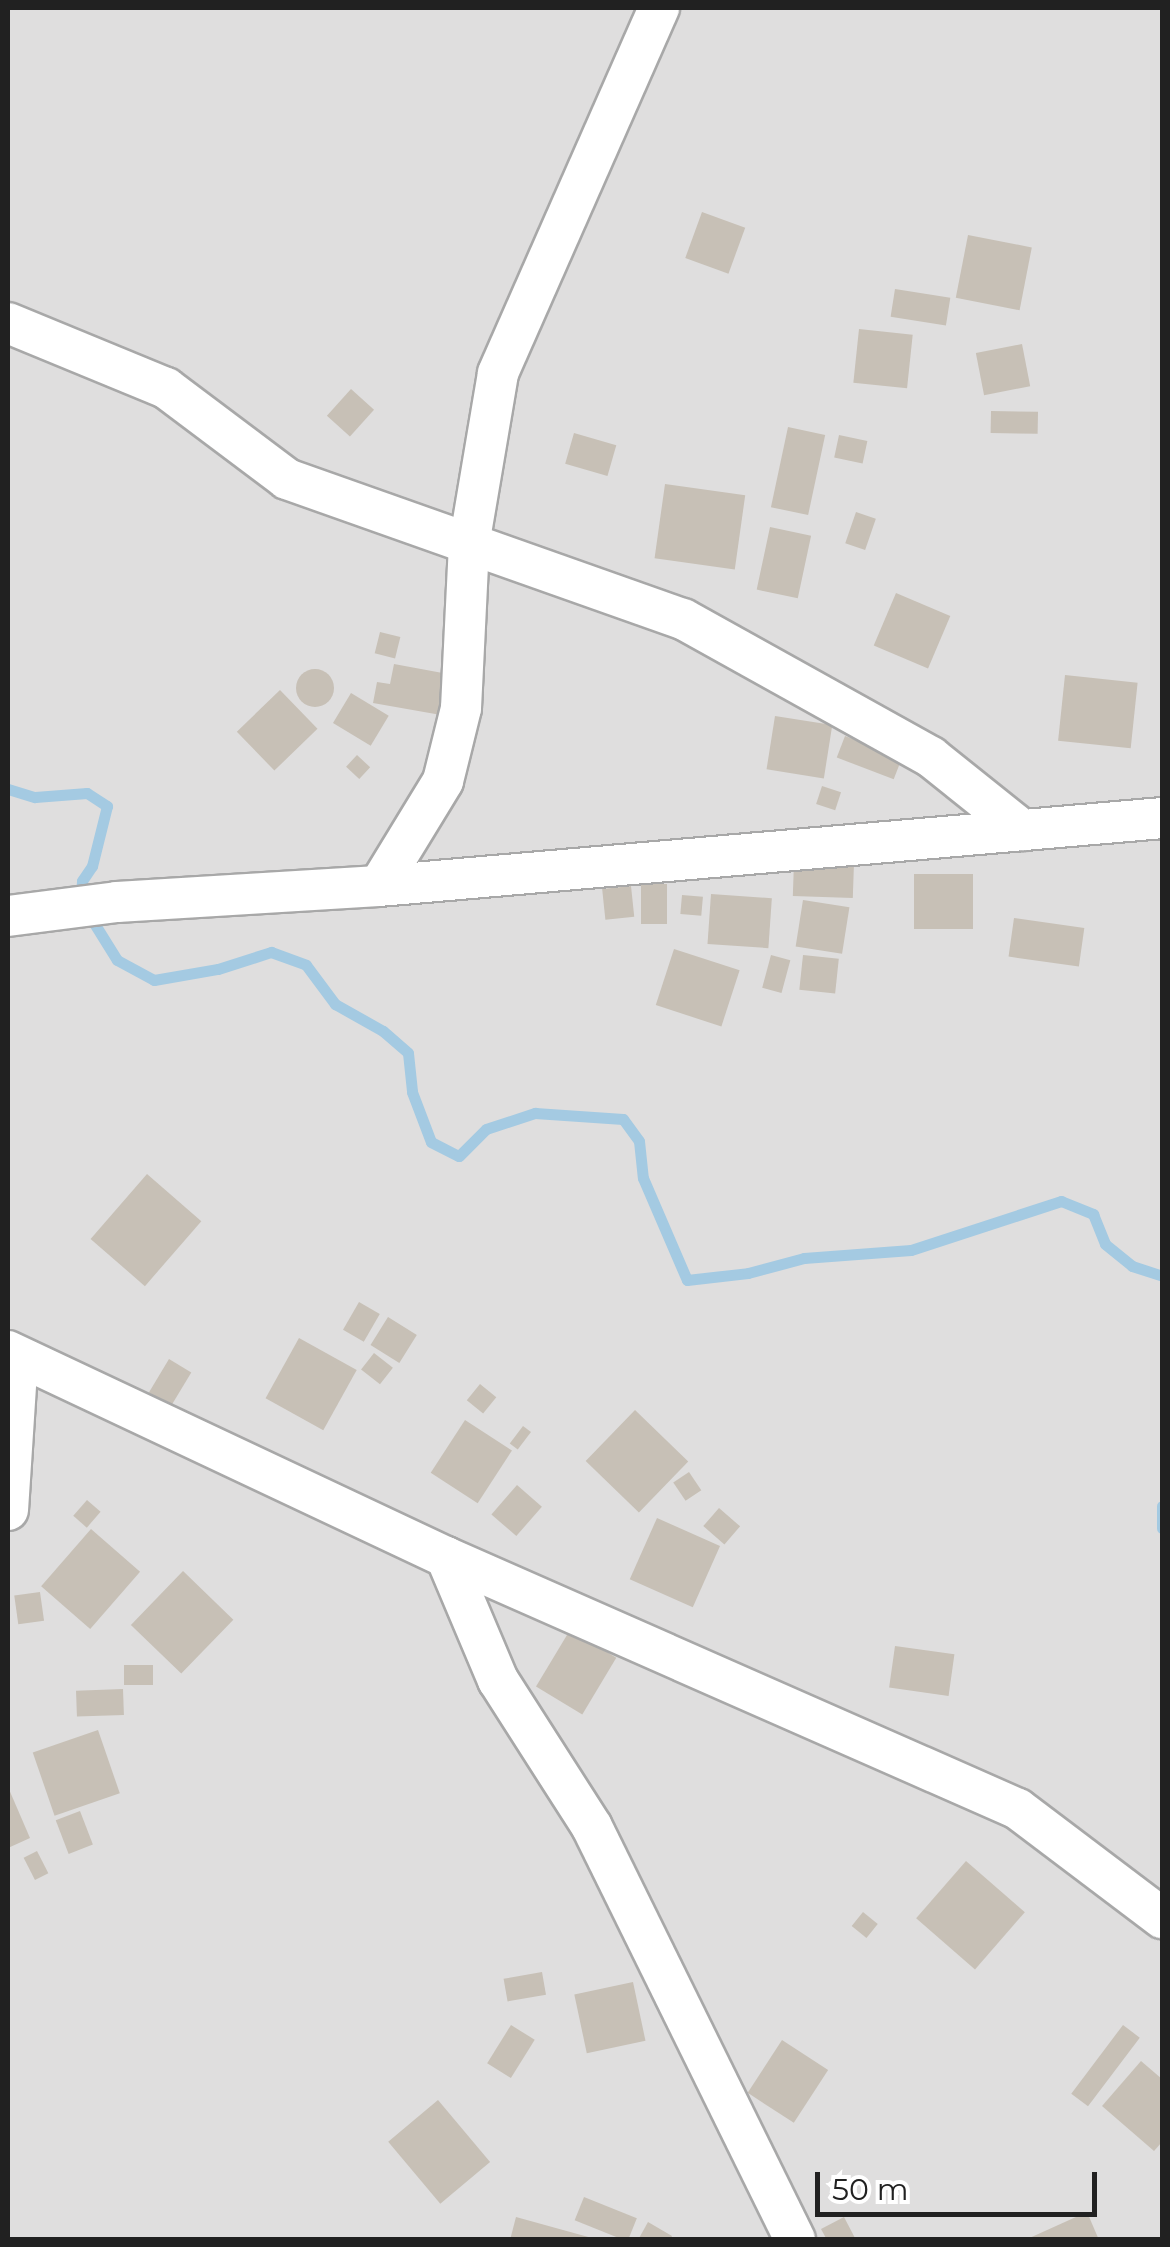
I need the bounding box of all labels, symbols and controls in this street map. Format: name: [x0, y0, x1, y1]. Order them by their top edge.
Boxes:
scale bar: [820, 2152, 1102, 2214]
text: 50 m: [832, 2171, 909, 2208]

